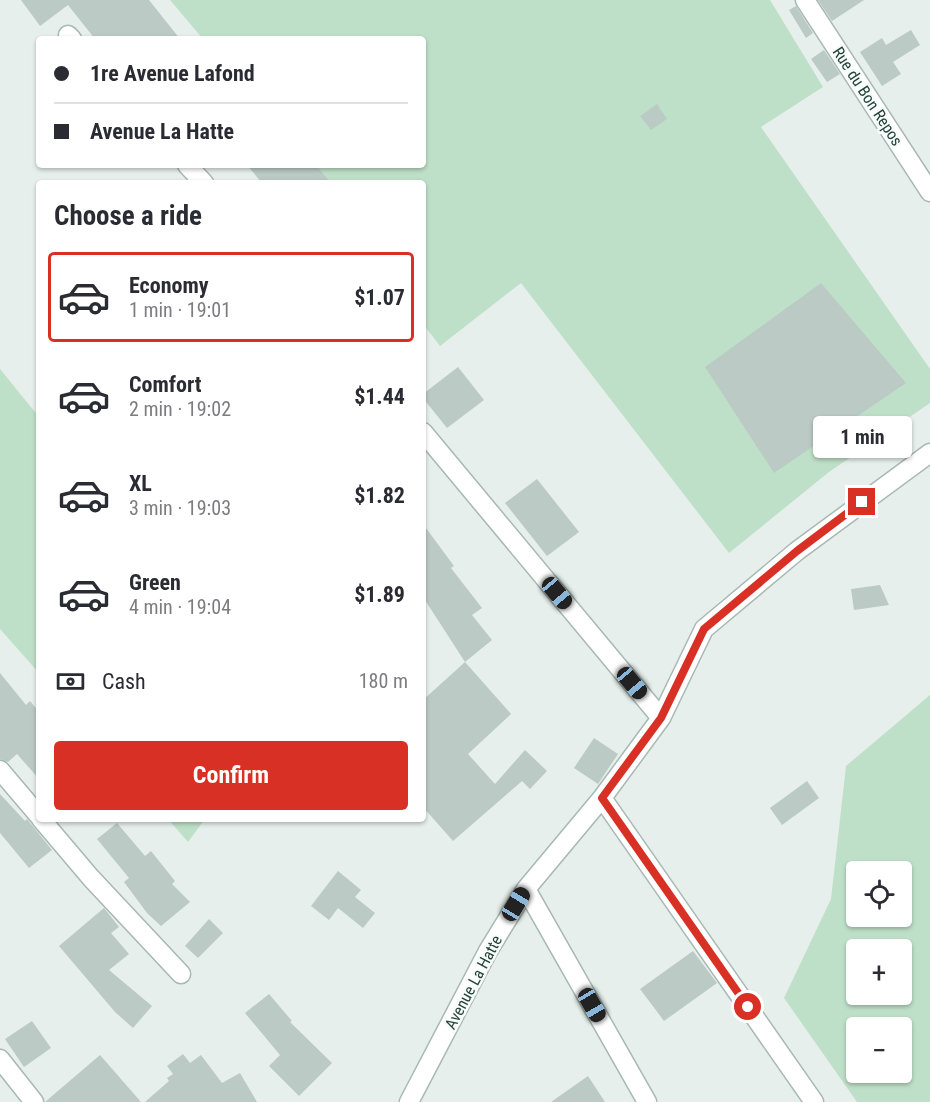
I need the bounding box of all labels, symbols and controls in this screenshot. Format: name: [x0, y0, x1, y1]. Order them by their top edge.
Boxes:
street label: Rue du Bon Repos: [829, 43, 907, 149]
text: 1re Avenue Lafond: [90, 61, 255, 86]
text: Avenue La Hatte: [90, 119, 234, 144]
text: Choose a ride: [54, 200, 202, 232]
icon: car: [57, 270, 111, 324]
text: Economy: [129, 273, 209, 298]
text: $1.07: [354, 285, 405, 310]
text: 1 min · 19:01: [129, 298, 231, 322]
icon: car: [57, 369, 111, 423]
text: Comfort: [129, 372, 202, 397]
text: $1.44: [354, 384, 405, 409]
text: 2 min · 19:02: [129, 397, 231, 421]
callout: 1 min: [812, 415, 912, 457]
text: 1 min: [840, 425, 885, 449]
icon: car: [57, 468, 111, 522]
text: XL: [129, 471, 152, 496]
text: $1.82: [354, 483, 405, 508]
route end: [848, 488, 875, 515]
text: 3 min · 19:03: [129, 496, 231, 520]
icon: car: [57, 567, 111, 621]
text: Green: [129, 570, 181, 595]
car: [539, 573, 575, 613]
text: $1.89: [354, 582, 405, 607]
text: 4 min · 19:04: [129, 595, 231, 619]
car: [614, 663, 650, 703]
icon: cash: [54, 665, 87, 698]
text: Cash: [102, 669, 146, 694]
text: 180 m: [359, 669, 408, 693]
button: Confirm: [54, 741, 408, 810]
map controls: [846, 861, 912, 1083]
button: locate: [846, 861, 912, 927]
car: [499, 884, 533, 924]
street label: Avenue La Hatte: [441, 932, 506, 1032]
button: +: [846, 939, 912, 1005]
car: [575, 985, 609, 1025]
route start: [734, 993, 761, 1020]
button: −: [846, 1017, 912, 1083]

